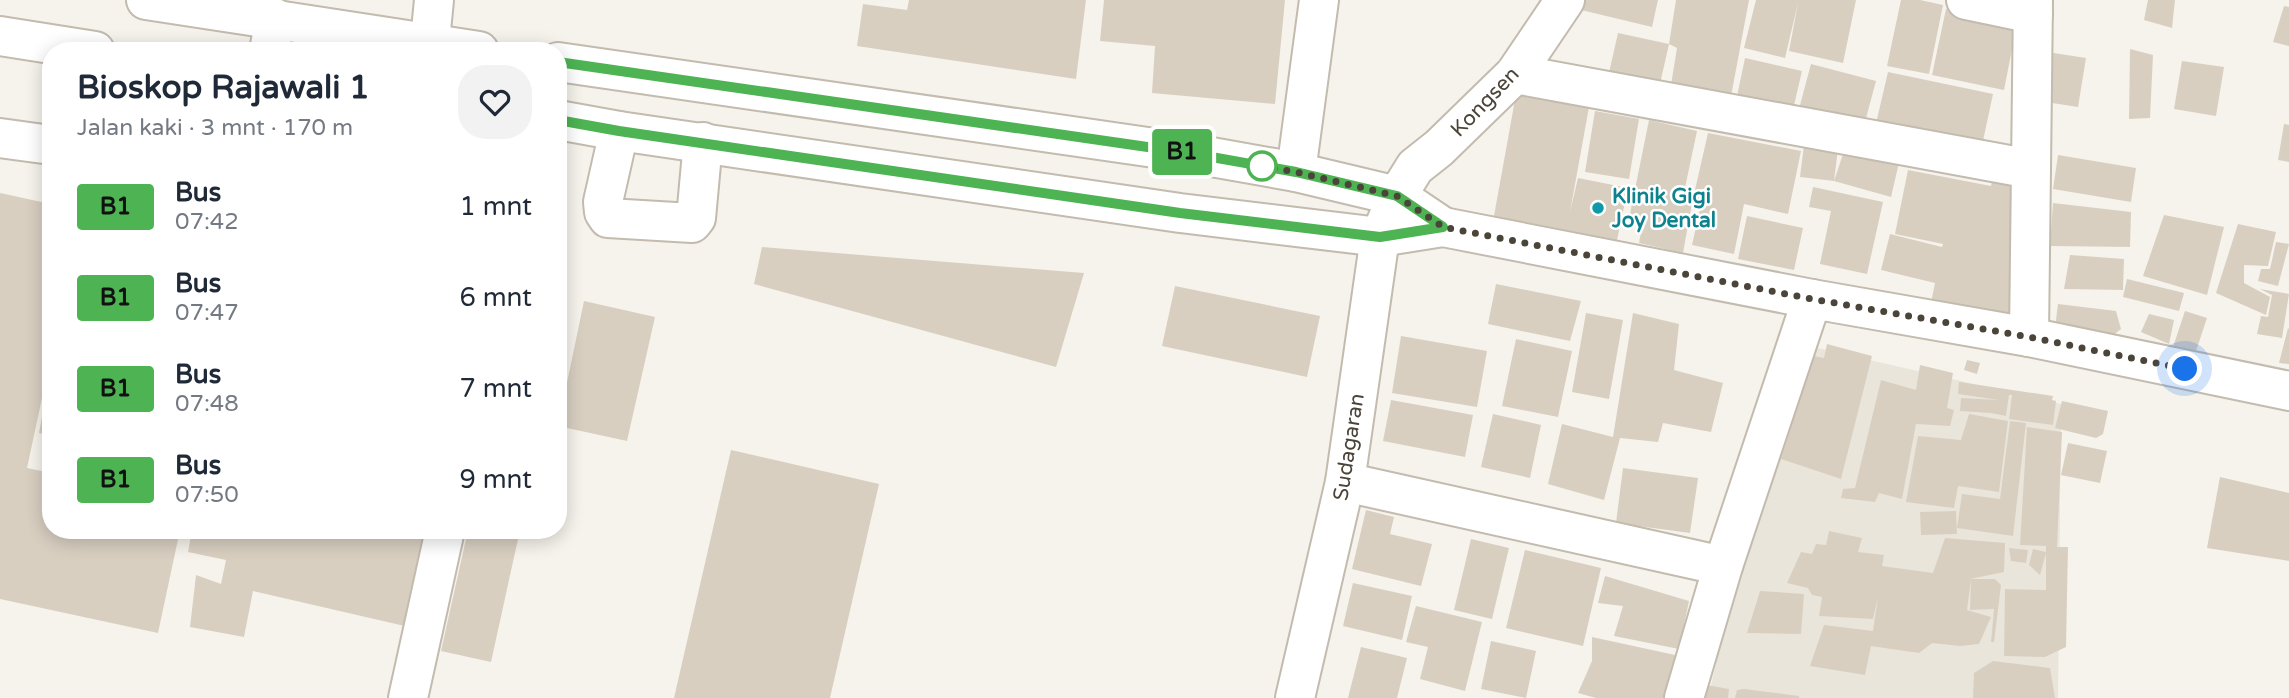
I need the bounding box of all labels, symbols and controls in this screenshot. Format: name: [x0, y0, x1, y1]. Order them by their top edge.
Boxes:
street label: Kongsen: [1446, 62, 1524, 142]
button: heart: [458, 65, 532, 139]
text: Bioskop Rajawali 1: [77, 68, 370, 107]
text: Jalan kaki · 3 mnt · 170 m: [77, 114, 353, 142]
line badge: B1: [1150, 129, 1214, 175]
text: B1: [1166, 137, 1198, 166]
unlabelled marker: [1247, 151, 1277, 181]
text: Bus: [175, 177, 221, 208]
place label: Klinik Gigi Joy Dental: [1611, 184, 1716, 233]
text: 1 mnt: [460, 191, 532, 222]
text: B1: [100, 192, 131, 221]
marker: Klinik Gigi Joy Dental: [1590, 200, 1606, 216]
text: 07:42: [175, 208, 239, 236]
text: Bus: [175, 268, 221, 299]
text: 6 mnt: [460, 282, 532, 313]
text: B1: [100, 283, 131, 312]
text: 07:47: [175, 299, 239, 327]
your location: [2167, 351, 2202, 386]
text: Bus: [175, 359, 221, 390]
text: 7 mnt: [460, 373, 532, 404]
text: B1: [100, 374, 131, 403]
text: 07:48: [175, 390, 239, 418]
street label: Sudagaran: [1328, 392, 1370, 502]
text: Bus: [175, 450, 221, 481]
text: 9 mnt: [460, 464, 532, 495]
text: B1: [100, 465, 131, 494]
text: 07:50: [175, 481, 239, 509]

